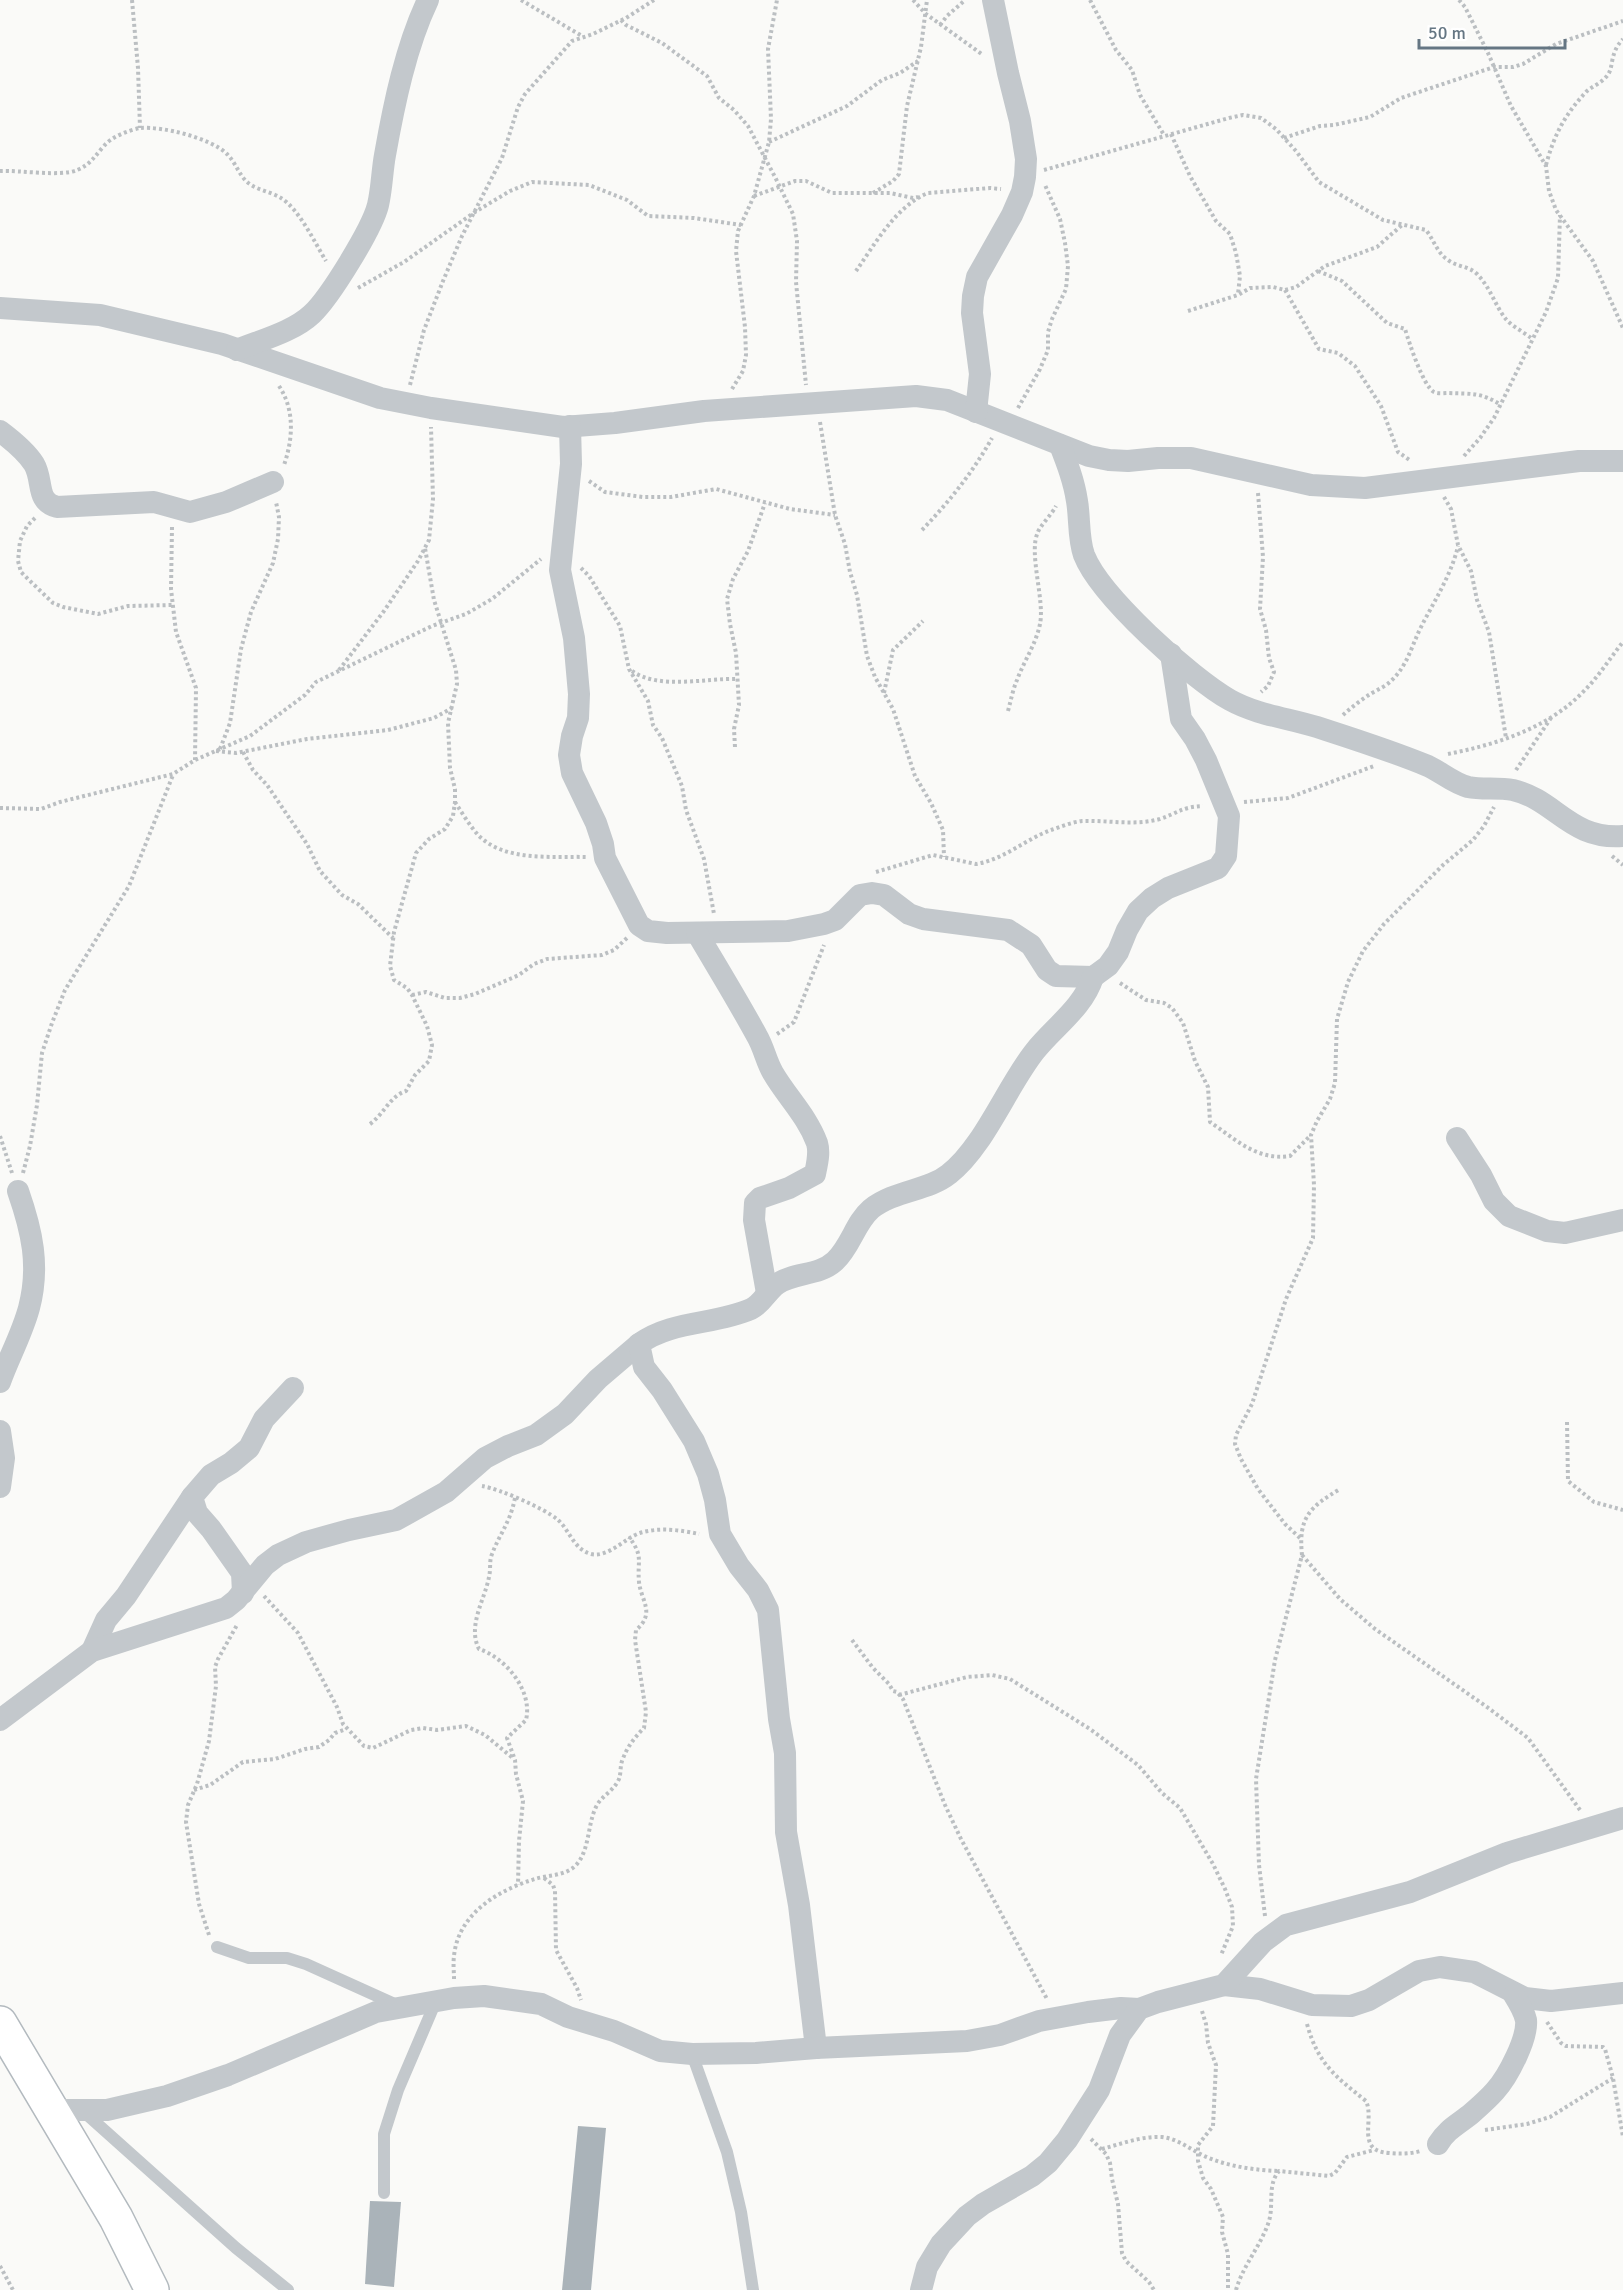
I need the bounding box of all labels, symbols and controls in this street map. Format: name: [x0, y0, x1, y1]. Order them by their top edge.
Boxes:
scale bar: [1419, 12, 1564, 50]
text: 50 m: [1428, 22, 1466, 44]

